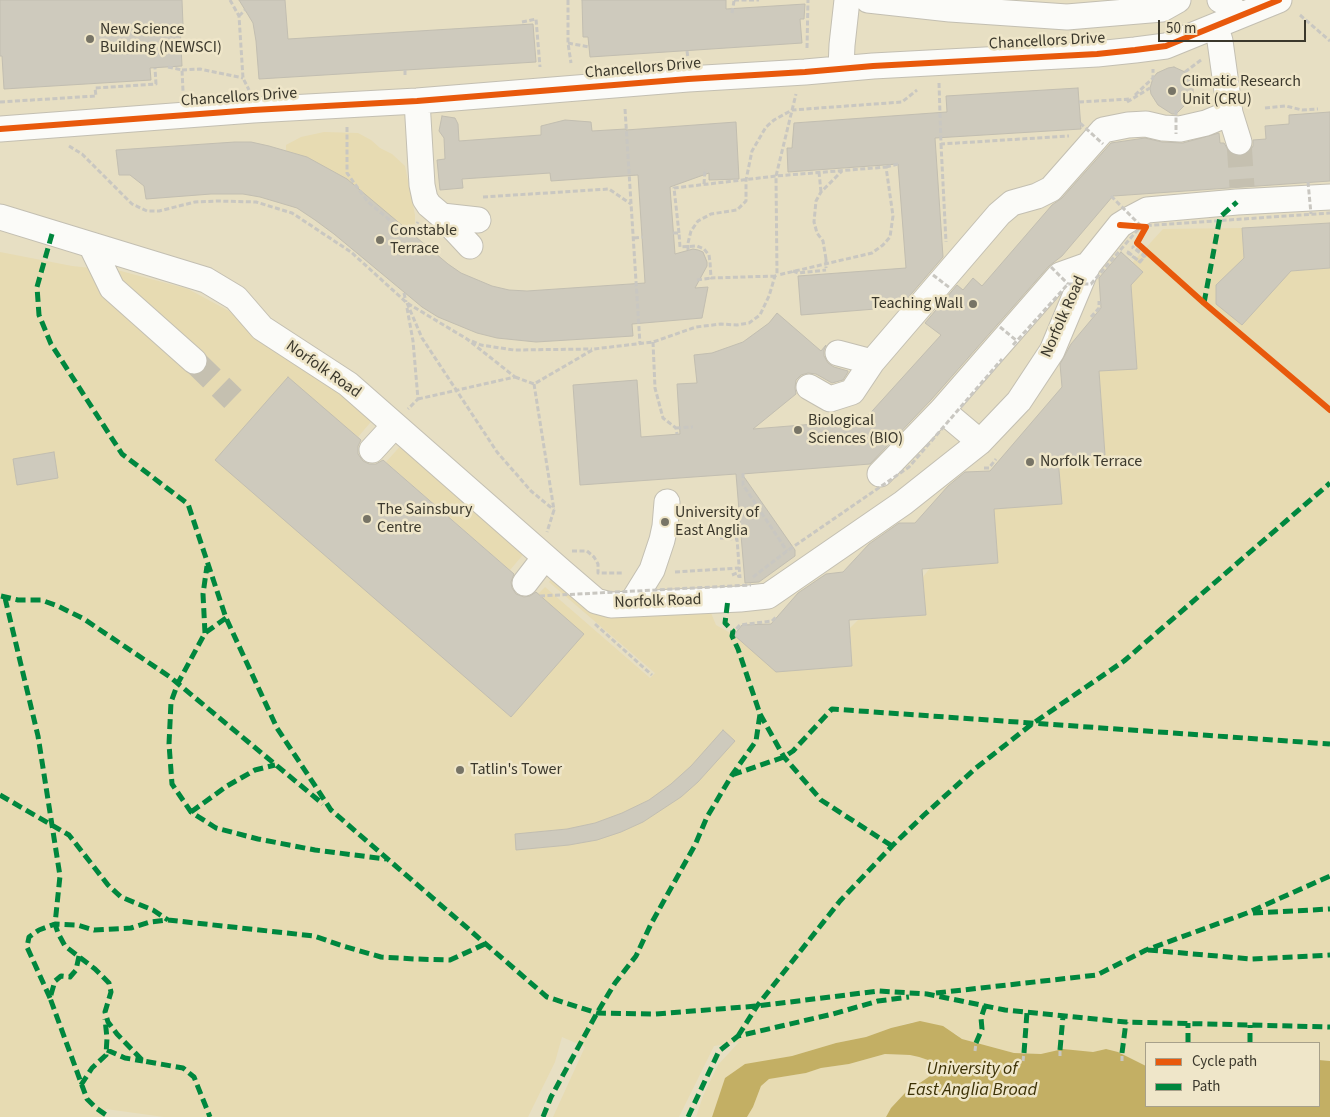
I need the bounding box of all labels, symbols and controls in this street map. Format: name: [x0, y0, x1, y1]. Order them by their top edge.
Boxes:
scale bar: [1160, 10, 1308, 42]
text: 50 m: [1166, 18, 1196, 39]
place label: New Science Building (NEWSCI): [100, 20, 222, 58]
street label: Chancellors Drive: [988, 29, 1106, 55]
marker: New Science Building (NEWSCI): [84, 33, 96, 45]
street label: Chancellors Drive: [584, 54, 702, 84]
place label: Climatic Research Unit (CRU): [1182, 72, 1301, 110]
street label: Chancellors Drive: [180, 84, 298, 112]
marker: Climatic Research Unit (CRU): [1166, 85, 1178, 97]
place label: Constable Terrace: [390, 221, 457, 259]
marker: Constable Terrace: [374, 234, 386, 246]
street label: Norfolk Road: [1037, 273, 1091, 361]
place label: Teaching Wall: [871, 294, 963, 314]
marker: Teaching Wall: [967, 298, 979, 310]
street label: Norfolk Road: [282, 337, 364, 403]
place label: Biological Sciences (BIO): [808, 411, 903, 449]
marker: Biological Sciences (BIO): [792, 424, 804, 436]
place label: Norfolk Terrace: [1040, 452, 1142, 472]
marker: Norfolk Terrace: [1024, 456, 1036, 468]
place label: The Sainsbury Centre: [377, 500, 472, 538]
place label: University of East Anglia: [675, 503, 759, 541]
marker: The Sainsbury Centre: [361, 513, 373, 525]
marker: University of East Anglia: [659, 516, 671, 528]
street label: Norfolk Road: [614, 591, 702, 613]
place label: Tatlin's Tower: [470, 760, 562, 780]
marker: Tatlin's Tower: [454, 764, 466, 776]
legend: [1145, 1042, 1320, 1107]
text: Cycle path: [1192, 1051, 1257, 1072]
water label: University of East Anglia Broad: [907, 1059, 1037, 1102]
text: Path: [1192, 1076, 1220, 1097]

